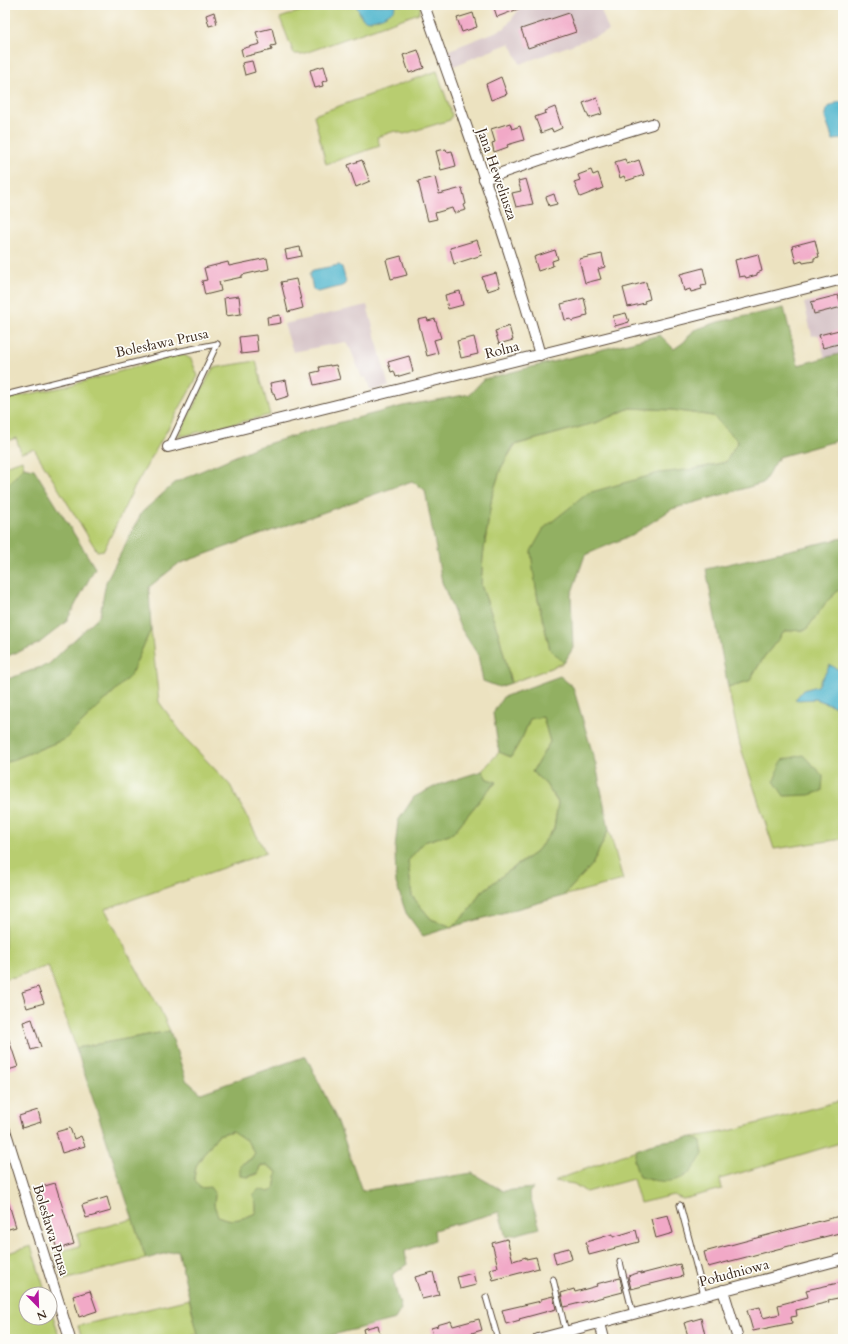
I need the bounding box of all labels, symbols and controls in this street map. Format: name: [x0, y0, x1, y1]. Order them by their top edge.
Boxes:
street label: Jana Heweliusza: [472, 123, 522, 223]
street label: Bolesława Prusa: [114, 324, 210, 362]
street label: Rolna: [483, 337, 521, 363]
street label: Bolesława Prusa: [28, 1182, 74, 1278]
street label: Południowa: [697, 1255, 771, 1291]
north arrow: [18, 1286, 58, 1326]
text: N: [34, 1306, 49, 1324]

